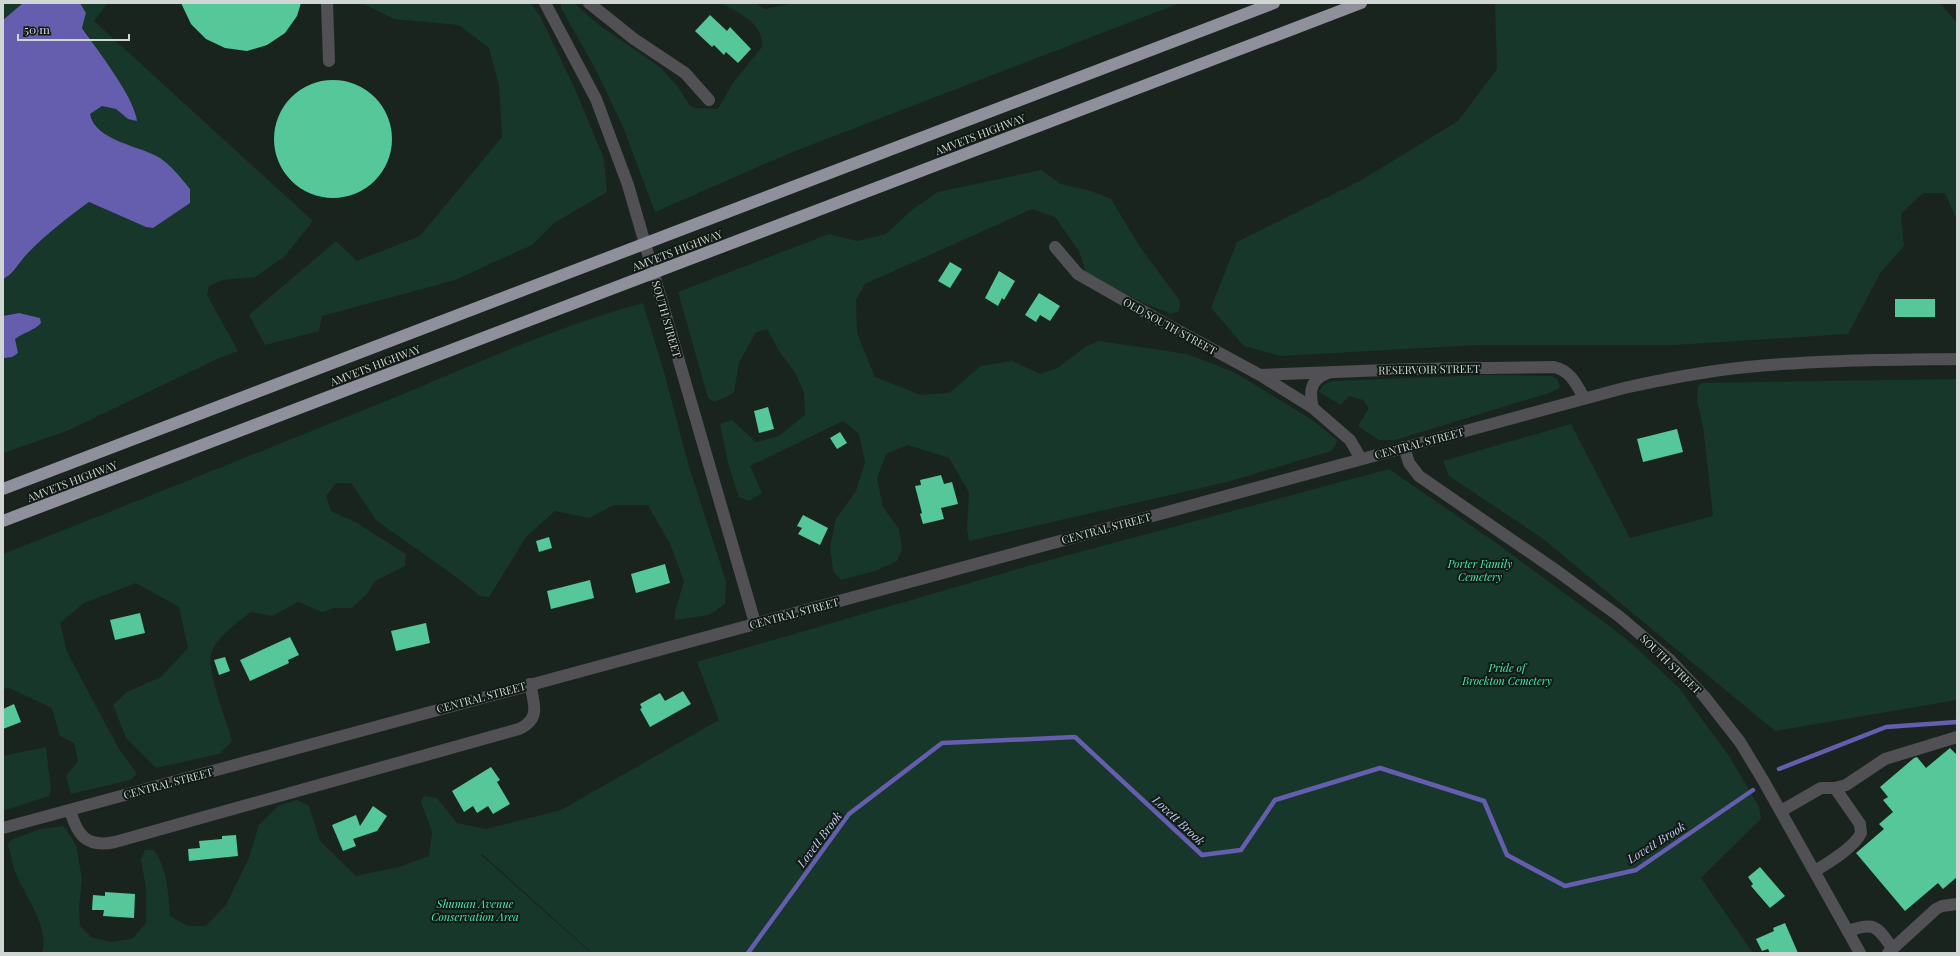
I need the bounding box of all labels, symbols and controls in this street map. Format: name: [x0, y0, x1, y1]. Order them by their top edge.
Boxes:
scale bar: [18, 16, 129, 42]
text: 50 m: [24, 21, 50, 37]
street label: AMVETS HIGHWAY: [932, 110, 1028, 159]
street label: AMVETS HIGHWAY: [629, 226, 725, 275]
street label: SOUTH STREET: [649, 279, 685, 359]
street label: OLD SOUTH STREET: [1121, 294, 1220, 358]
street label: AMVETS HIGHWAY: [327, 341, 423, 390]
street label: RESERVOIR STREET: [1378, 361, 1480, 377]
street label: CENTRAL STREET: [1373, 424, 1466, 462]
street label: AMVETS HIGHWAY: [24, 457, 120, 506]
street label: CENTRAL STREET: [1060, 509, 1153, 547]
park label: Porter Family Cemetery: [1447, 556, 1513, 584]
street label: CENTRAL STREET: [748, 594, 841, 632]
street label: SOUTH STREET: [1637, 631, 1705, 697]
park label: Pride of Brockton Cemetery: [1461, 660, 1552, 688]
street label: CENTRAL STREET: [435, 678, 528, 716]
street label: CENTRAL STREET: [122, 764, 215, 802]
water label: Lovett Brook: [1149, 791, 1209, 848]
water label: Lovett Brook: [792, 808, 845, 871]
water label: Lovett Brook: [1623, 818, 1688, 867]
park label: Shuman Avenue Conservation Area: [431, 896, 519, 924]

